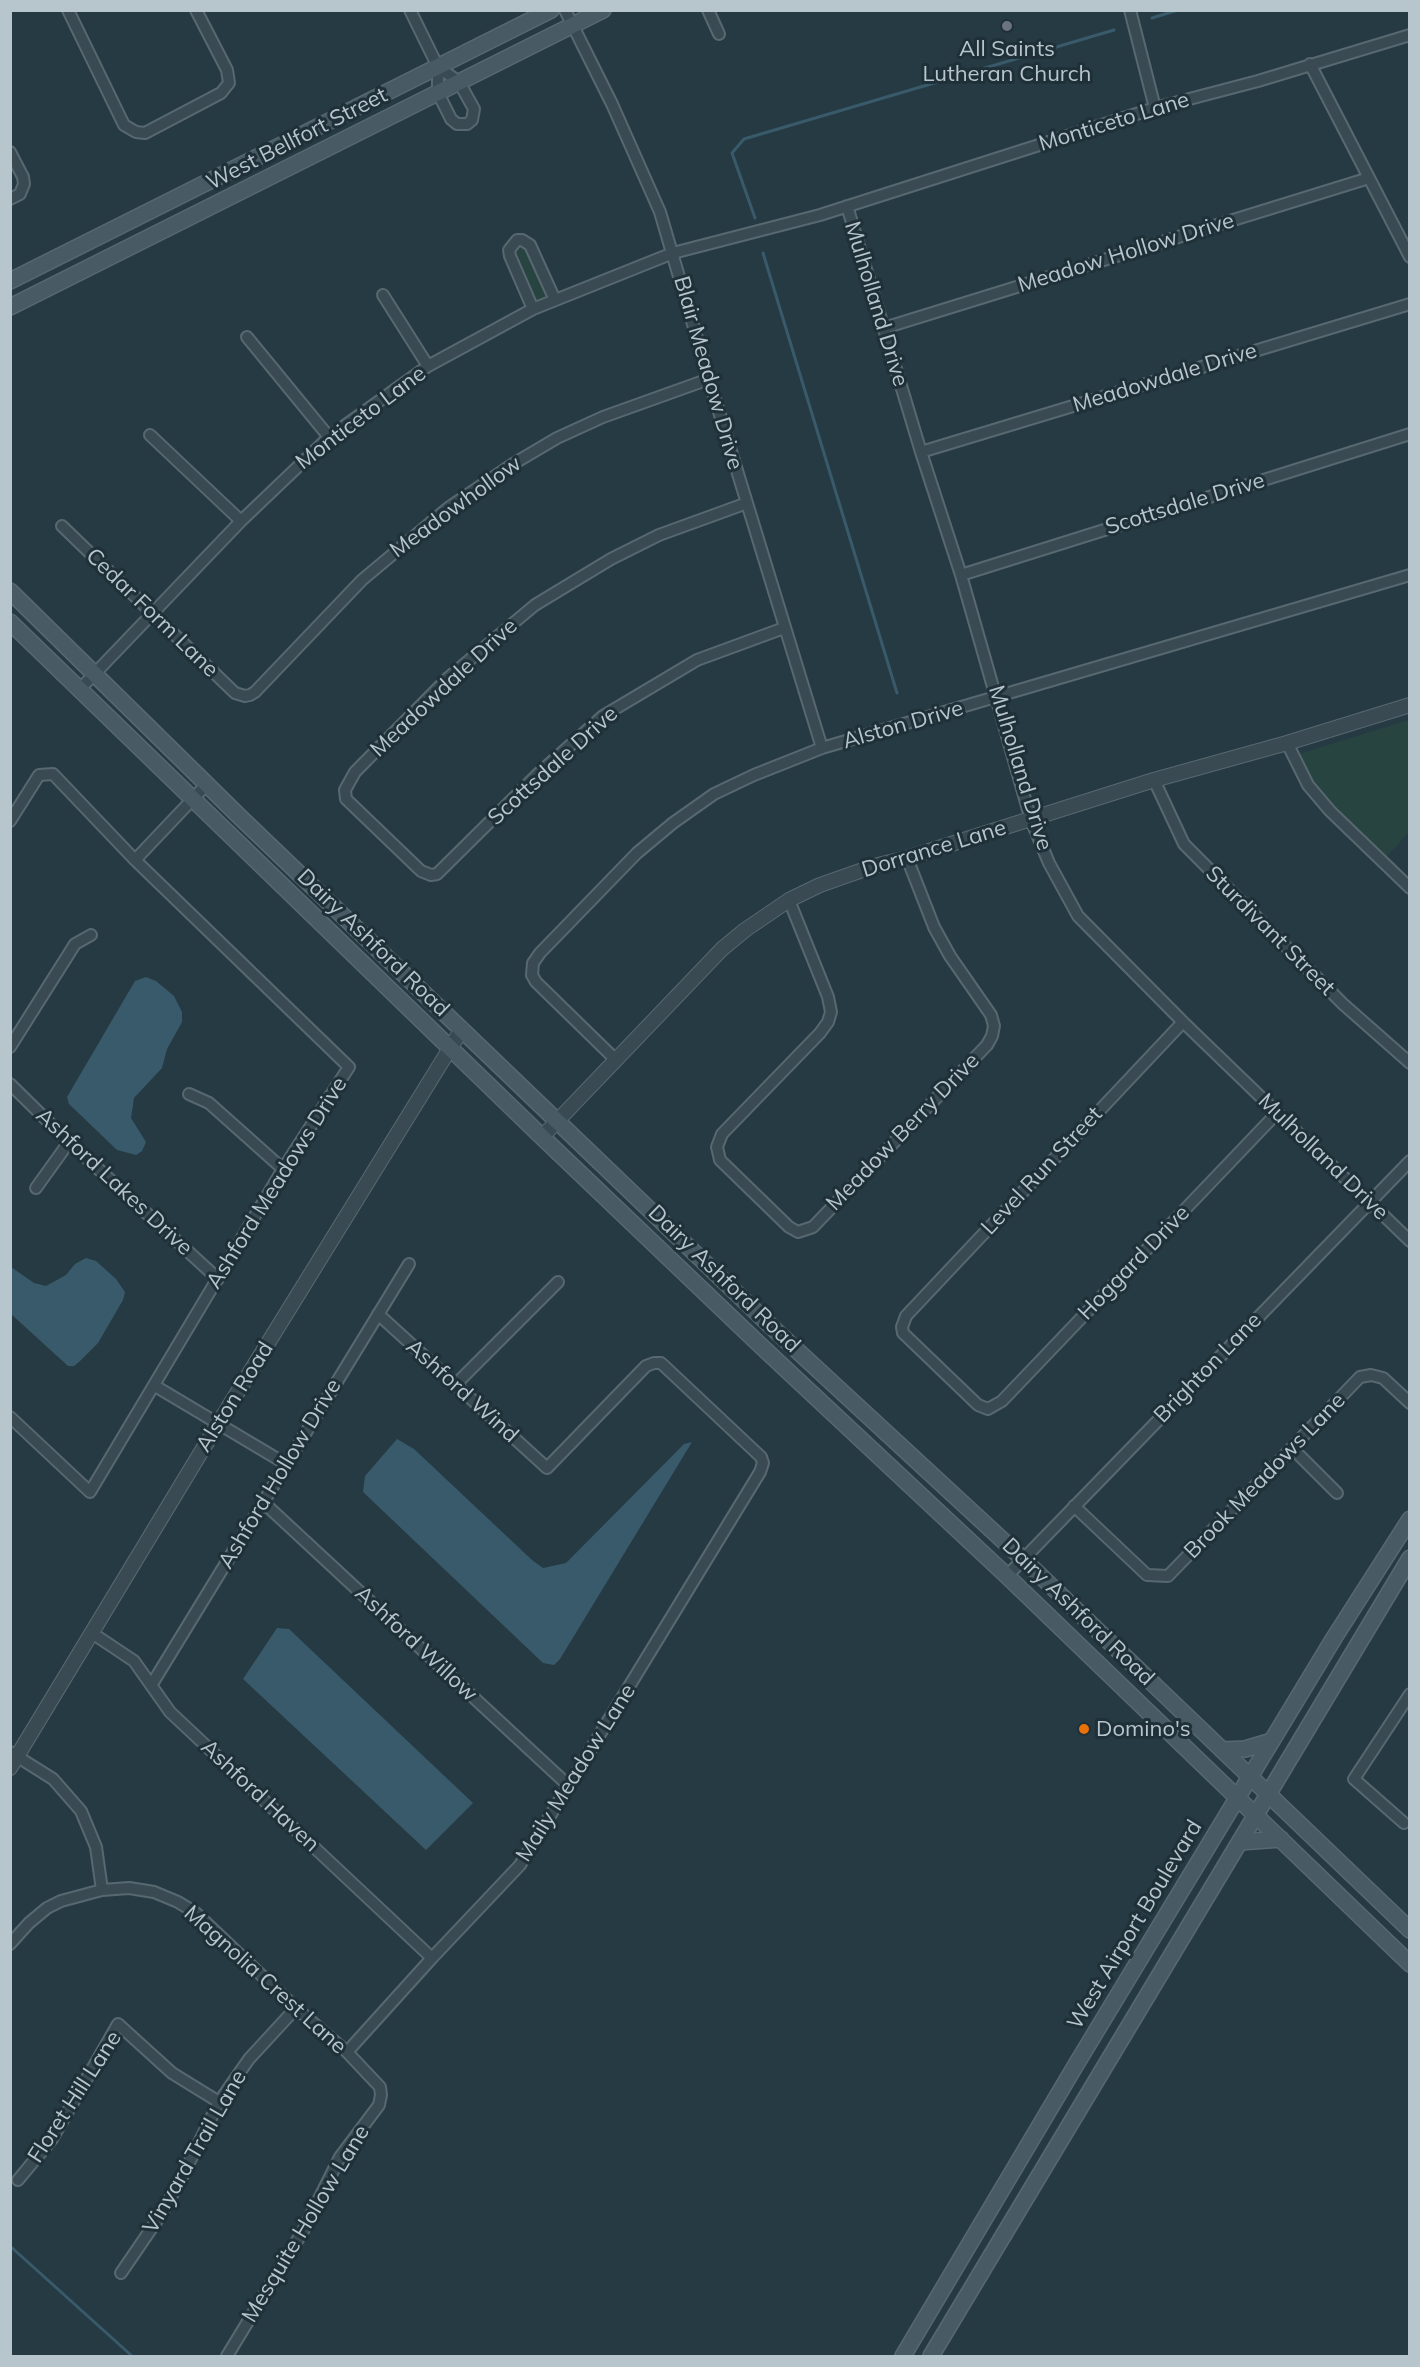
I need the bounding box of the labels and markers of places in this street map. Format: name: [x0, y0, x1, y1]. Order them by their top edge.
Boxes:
marker: All Saints Lutheran Church: [1000, 19, 1014, 33]
place label: All Saints Lutheran Church: [923, 36, 1091, 88]
place label: Domino's: [1096, 1716, 1191, 1742]
marker: Domino's: [1077, 1722, 1091, 1736]

